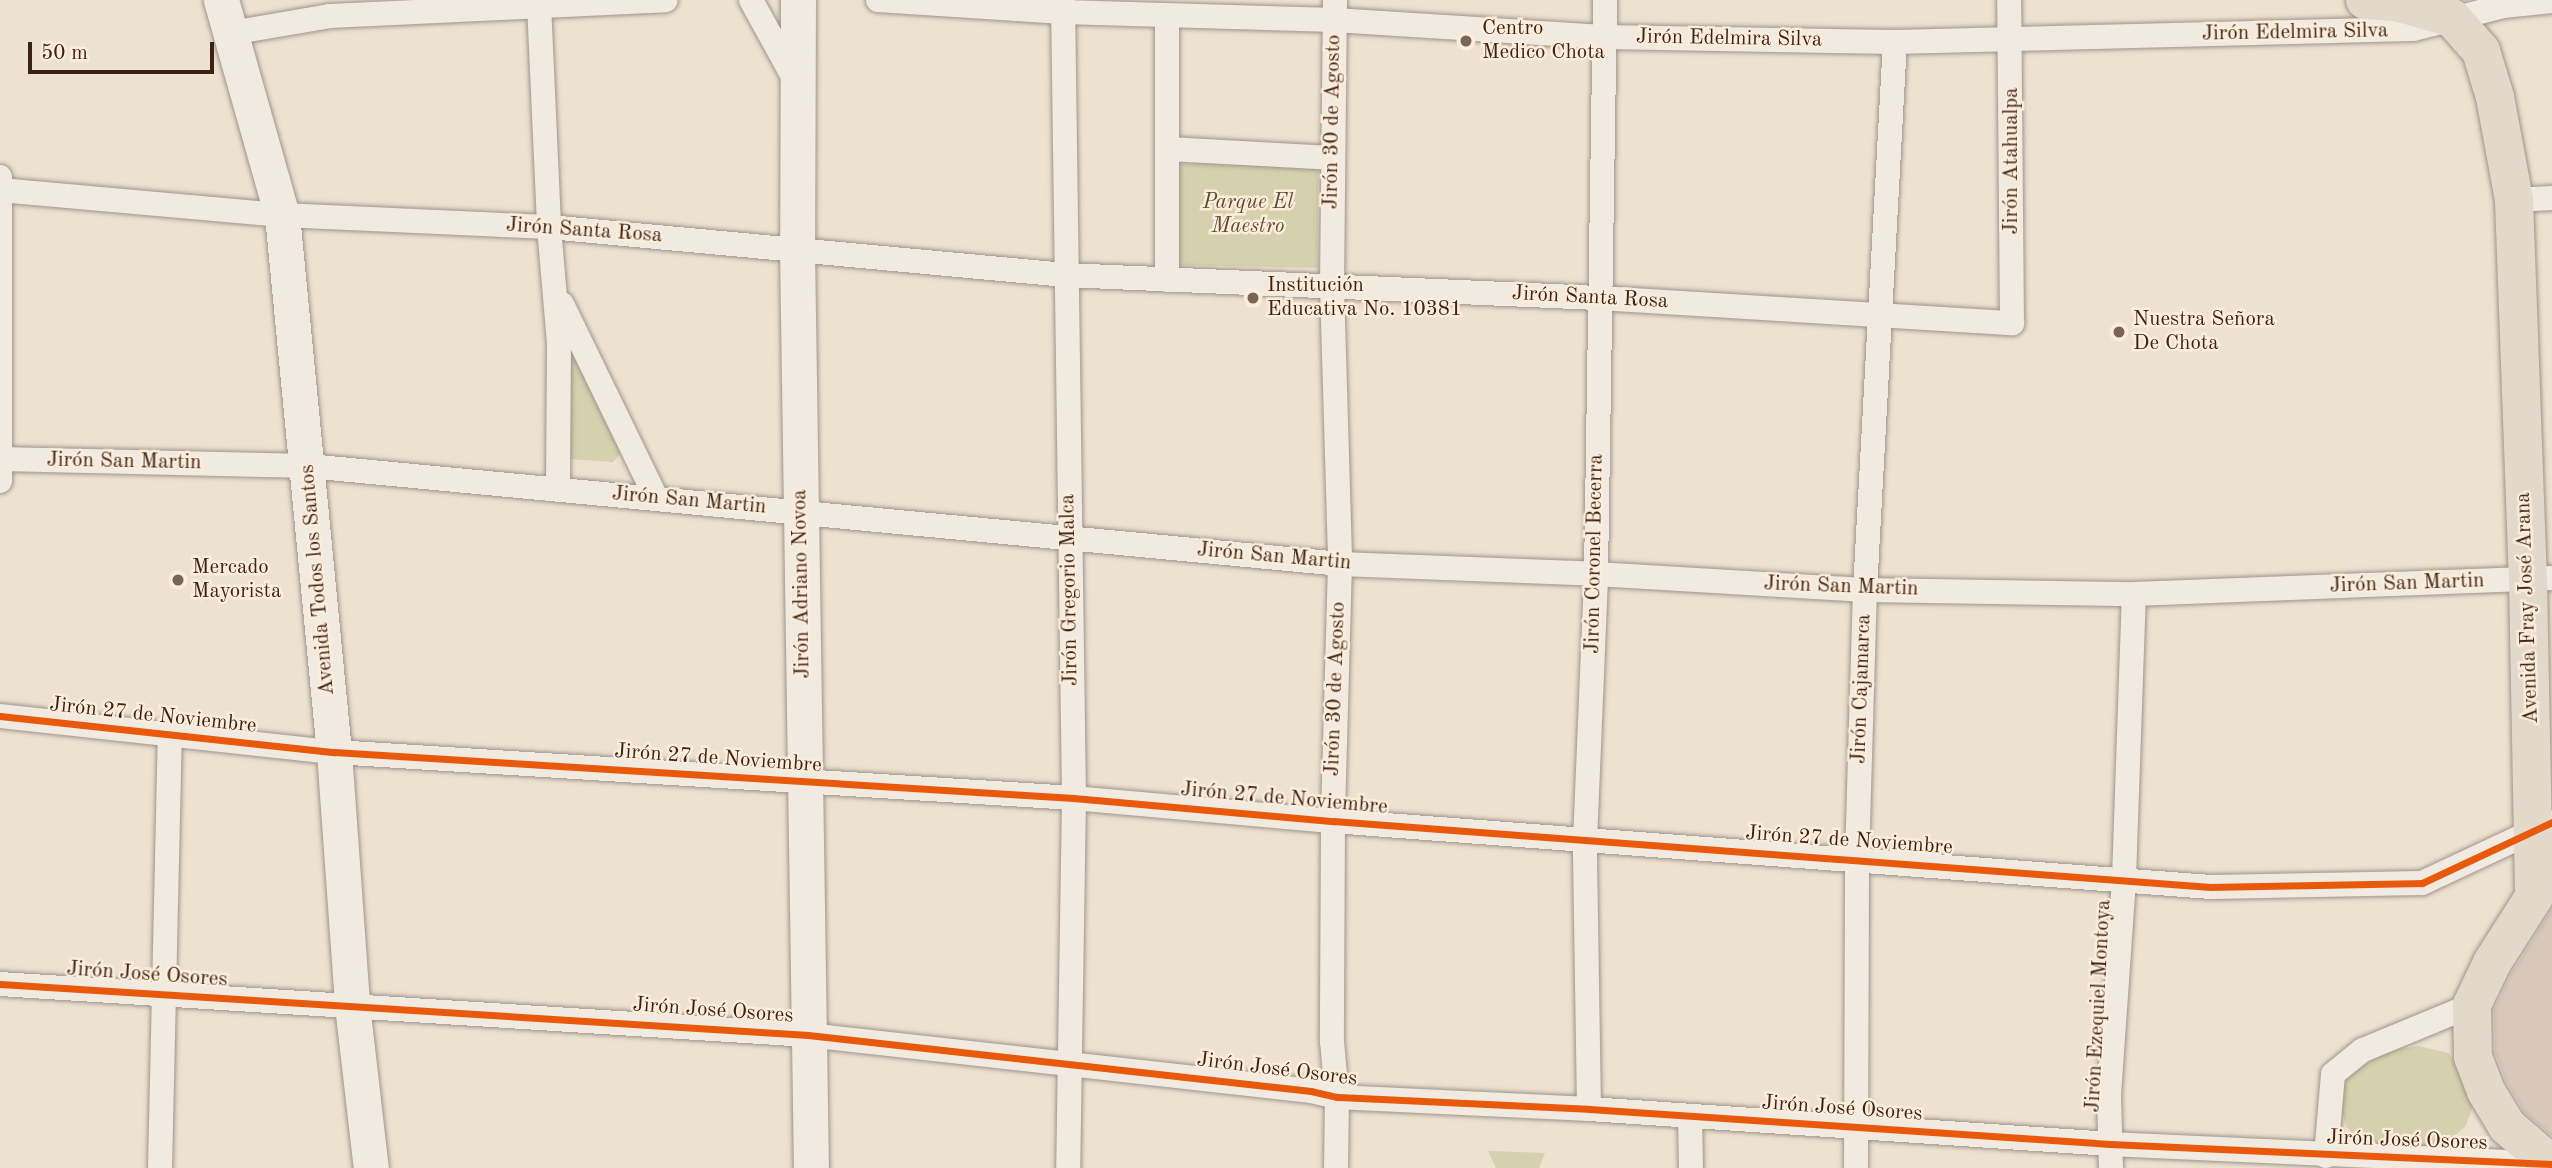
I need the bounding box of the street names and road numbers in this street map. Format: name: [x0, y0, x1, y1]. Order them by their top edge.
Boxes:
street label: Jirón Edelmira Silva: [2202, 19, 2388, 47]
street label: Jirón Edelmira Silva: [1636, 25, 1822, 53]
street label: Jirón 30 de Agosto: [1319, 34, 1347, 210]
street label: Jirón Atahualpa: [1999, 88, 2025, 234]
street label: Jirón Santa Rosa: [505, 213, 663, 249]
street label: Jirón Santa Rosa: [1511, 281, 1669, 315]
street label: Jirón San Martin: [46, 448, 202, 476]
street label: Jirón Coronel Becerra: [1581, 454, 1609, 654]
street label: Avenida Todos los Santos: [295, 463, 341, 697]
street label: Jirón San Martin: [611, 482, 767, 520]
street label: Jirón Adriano Novoa: [788, 489, 816, 679]
street label: Avenida Fray José Arana: [2511, 492, 2545, 724]
street label: Jirón Gregorio Malca: [1056, 494, 1084, 686]
street label: Jirón San Martin: [1196, 538, 1352, 576]
street label: Jirón San Martin: [2329, 569, 2485, 599]
street label: Jirón San Martin: [1763, 572, 1919, 602]
street label: Jirón 30 de Agosto: [1320, 601, 1352, 777]
street label: Jirón Cajamarca: [1847, 614, 1877, 764]
street label: Jirón 27 de Noviembre: [48, 693, 258, 739]
street label: Jirón 27 de Noviembre: [613, 739, 823, 779]
street label: Jirón 27 de Noviembre: [1179, 777, 1389, 821]
street label: Jirón 27 de Noviembre: [1744, 821, 1954, 861]
street label: Jirón Ezequiel Montoya: [2081, 899, 2117, 1113]
street label: Jirón José Osores: [66, 957, 228, 993]
street label: Jirón José Osores: [632, 993, 794, 1029]
street label: Jirón José Osores: [1195, 1048, 1359, 1092]
street label: Jirón José Osores: [1761, 1091, 1923, 1127]
street label: Jirón José Osores: [2326, 1126, 2488, 1156]

